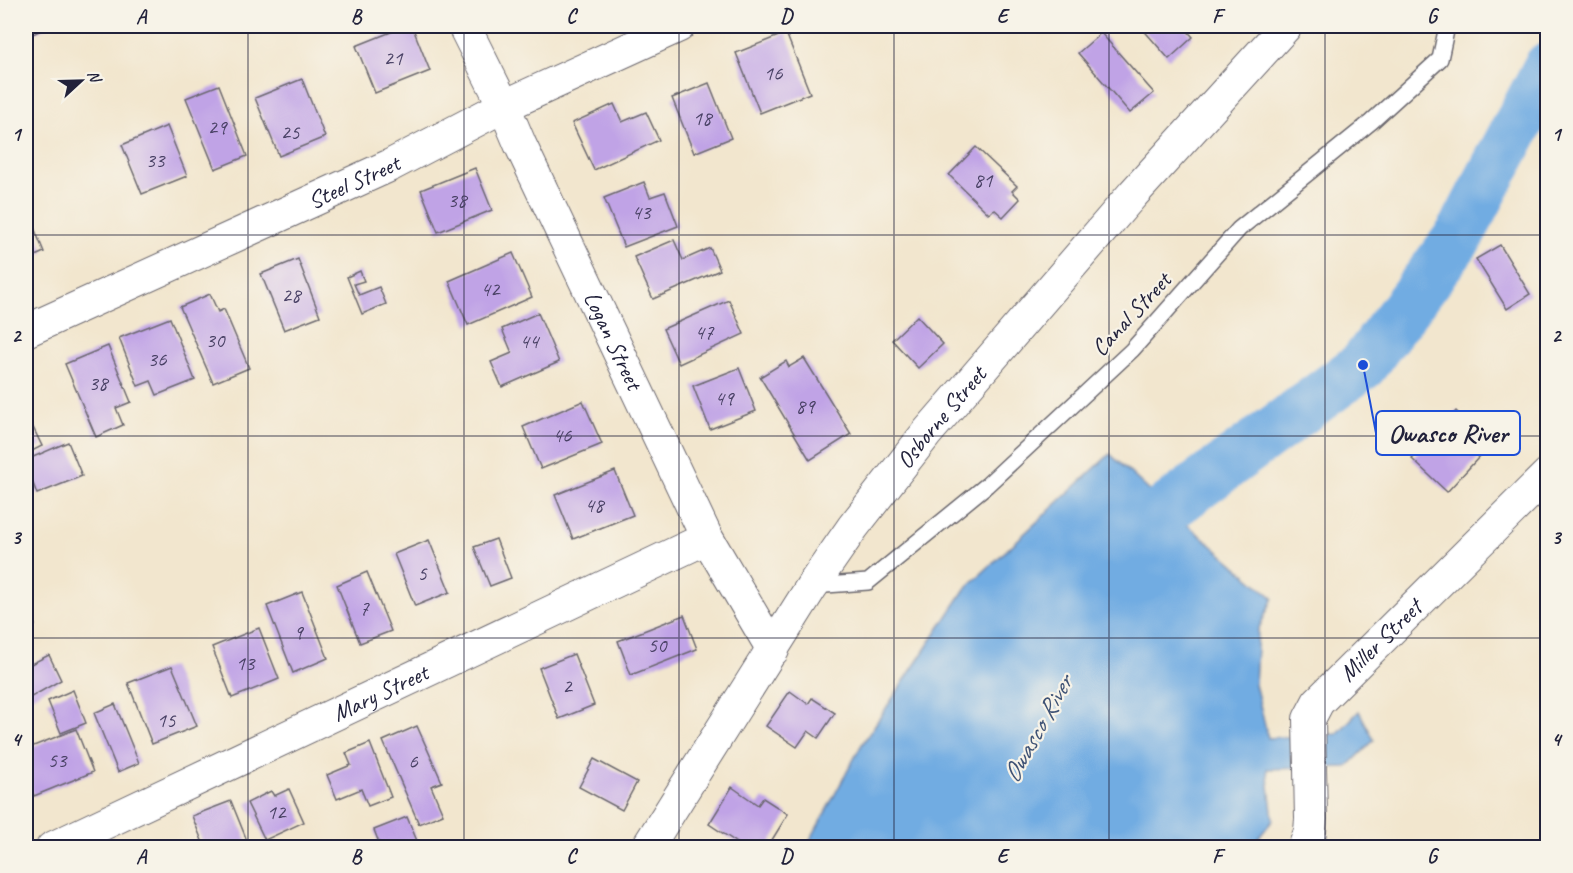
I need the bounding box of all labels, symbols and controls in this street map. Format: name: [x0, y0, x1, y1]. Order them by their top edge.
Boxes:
text: A: [136, 4, 148, 29]
text: B: [351, 4, 363, 29]
text: C: [566, 4, 578, 29]
text: D: [780, 4, 794, 29]
text: E: [997, 4, 1011, 29]
text: F: [1212, 4, 1226, 29]
text: G: [1427, 4, 1440, 29]
house number: 21: [384, 45, 404, 71]
north arrow: [51, 51, 111, 111]
house number: 16: [764, 60, 783, 86]
text: N: [83, 67, 106, 87]
house number: 18: [693, 105, 714, 131]
house number: 29: [208, 114, 228, 140]
house number: 25: [281, 119, 301, 145]
text: 1: [12, 122, 23, 147]
text: 1: [1552, 122, 1563, 147]
house number: 33: [146, 147, 166, 173]
street label: Steel Street: [303, 147, 407, 216]
house number: 81: [974, 167, 994, 193]
house number: 38: [448, 187, 469, 213]
house number: 43: [632, 199, 652, 225]
street label: Canal Street: [1085, 264, 1179, 362]
house number: 42: [481, 276, 501, 302]
house number: 28: [282, 282, 303, 308]
street label: Logan Street: [577, 286, 650, 396]
house number: 47: [695, 319, 715, 345]
text: 2: [12, 323, 23, 348]
text: 2: [1552, 323, 1563, 348]
house number: 30: [206, 327, 226, 353]
house number: 44: [520, 328, 541, 354]
house number: 36: [148, 346, 167, 372]
street label: Osborne Street: [890, 359, 994, 475]
house number: 38: [89, 370, 110, 396]
house number: 49: [715, 385, 735, 411]
house number: 89: [796, 393, 816, 419]
callout: Owasco River: [1376, 411, 1520, 455]
text: Owasco River: [1388, 417, 1510, 450]
house number: 46: [553, 422, 572, 448]
house number: 48: [585, 492, 606, 518]
text: 3: [12, 525, 23, 550]
text: 3: [1552, 525, 1563, 550]
house number: 5: [417, 560, 428, 586]
street label: Miller Street: [1332, 591, 1430, 688]
house number: 7: [359, 595, 370, 621]
house number: 9: [293, 619, 304, 645]
house number: 50: [648, 632, 668, 658]
house number: 13: [236, 650, 256, 676]
street label: Mary Street: [327, 656, 435, 728]
water label: Owasco River: [995, 667, 1082, 789]
house number: 2: [562, 673, 573, 699]
house number: 15: [157, 707, 177, 733]
text: 4: [12, 727, 24, 752]
text: 4: [1552, 727, 1564, 752]
house number: 53: [48, 747, 68, 773]
house number: 6: [408, 748, 418, 774]
house number: 12: [267, 799, 287, 825]
text: A: [136, 844, 148, 869]
text: B: [351, 844, 363, 869]
text: C: [566, 844, 578, 869]
text: D: [780, 844, 794, 869]
text: E: [997, 844, 1011, 869]
text: F: [1212, 844, 1226, 869]
text: G: [1427, 844, 1440, 869]

